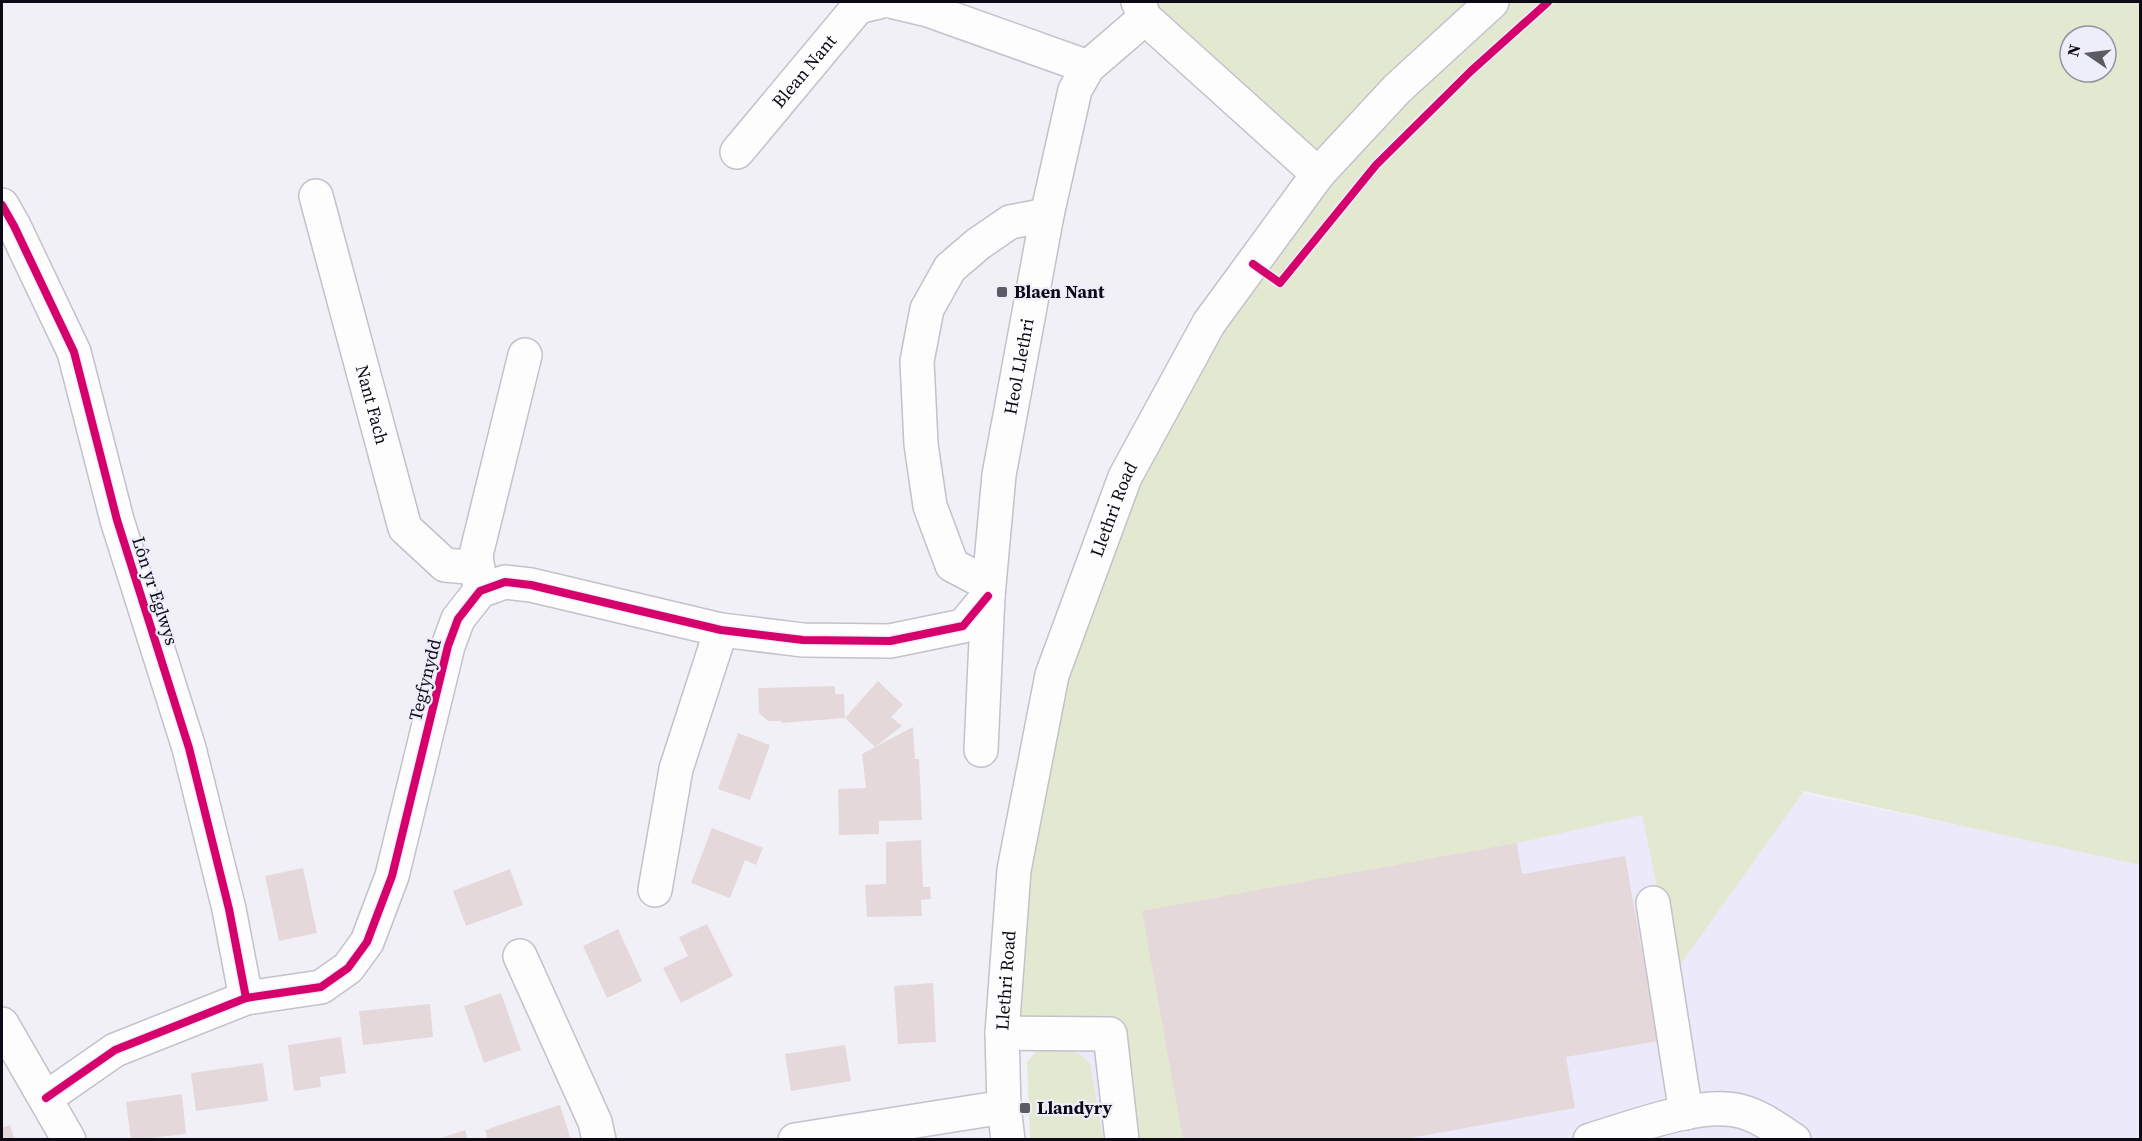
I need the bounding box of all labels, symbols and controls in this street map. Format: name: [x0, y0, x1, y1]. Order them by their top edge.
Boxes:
north arrow: [2058, 24, 2118, 84]
street label: Blean Nant: [766, 29, 842, 113]
text: N: [2061, 42, 2086, 59]
place label: Blaen Nant: [1014, 279, 1105, 304]
marker: Blaen Nant: [995, 285, 1009, 299]
street label: Heol Llethri: [997, 316, 1040, 417]
street label: Nant Fach: [350, 362, 395, 447]
street label: Llethri Road: [1084, 457, 1143, 560]
street label: Lôn yr Eglwys: [126, 533, 185, 648]
street label: Tegfynydd: [402, 636, 447, 723]
street label: Llethri Road: [989, 930, 1022, 1031]
place label: Llandyry: [1037, 1095, 1112, 1120]
marker: Llandyry: [1018, 1101, 1032, 1115]

